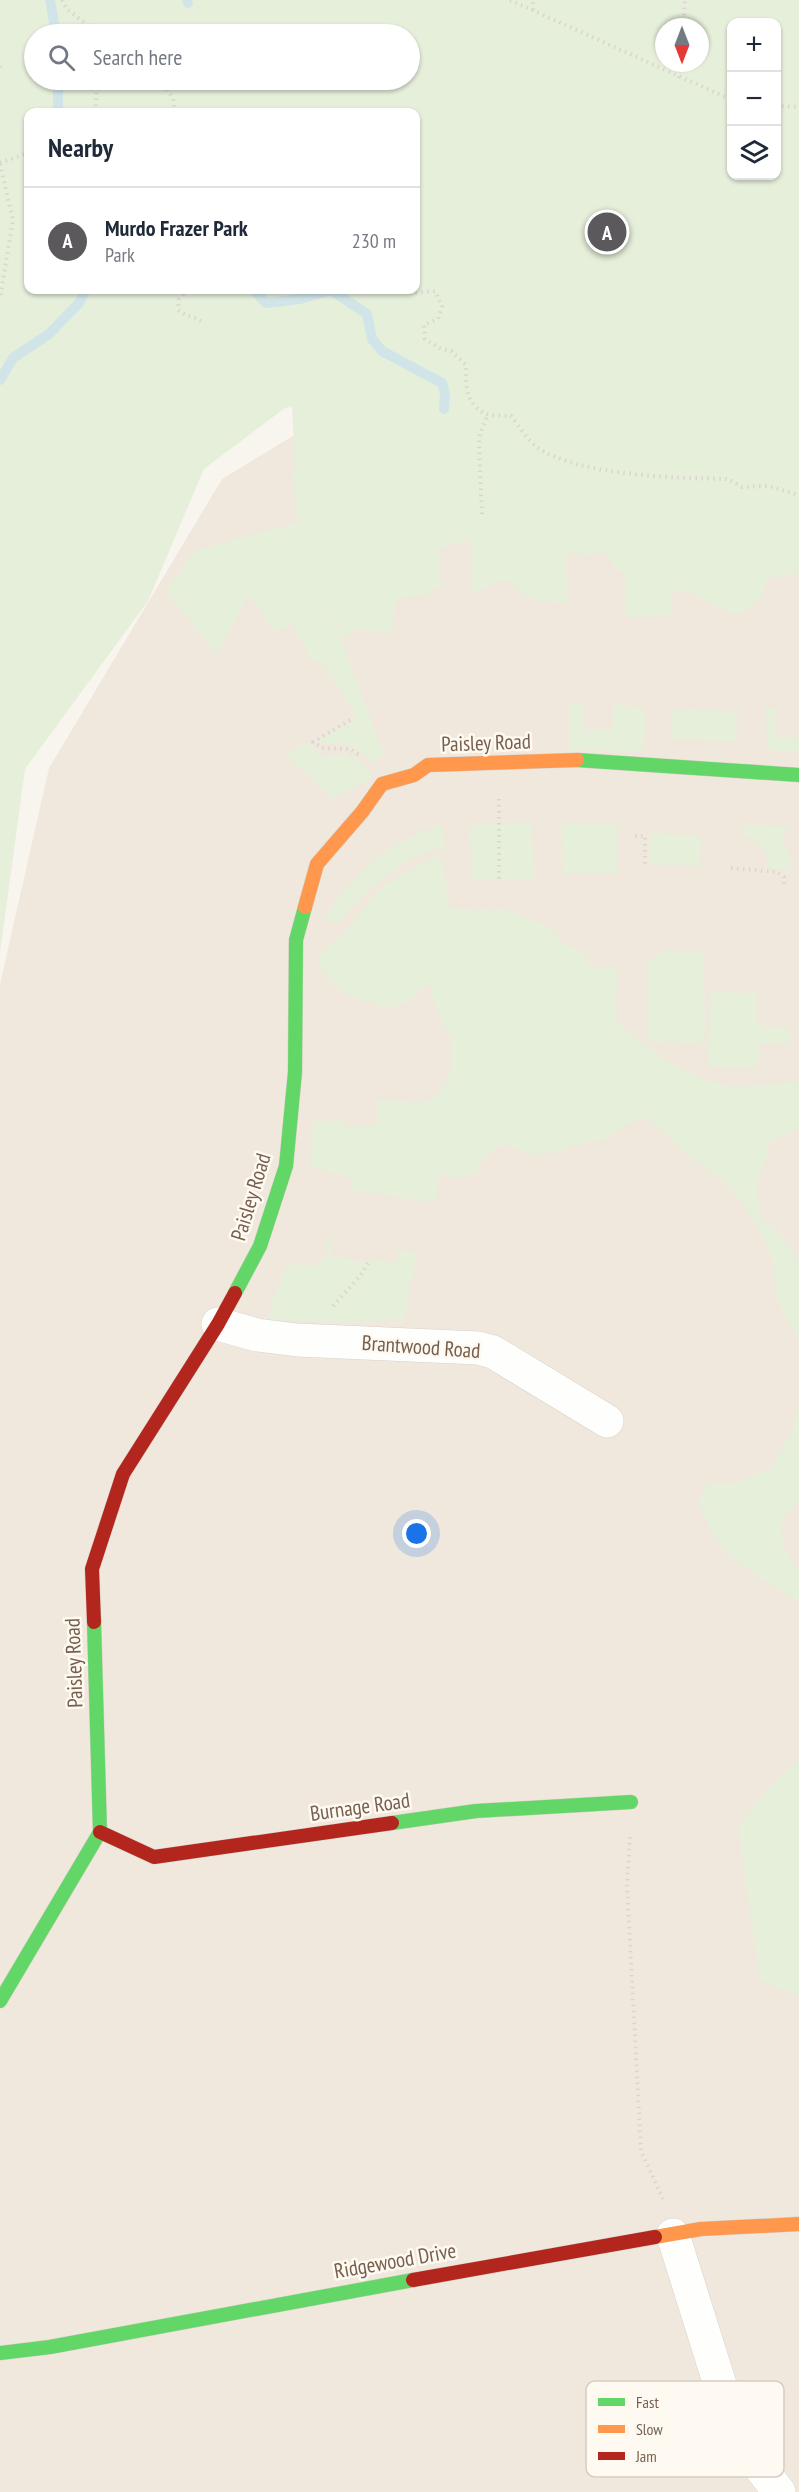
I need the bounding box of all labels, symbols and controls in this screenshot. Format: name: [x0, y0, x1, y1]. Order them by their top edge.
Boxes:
north arrow: [655, 18, 709, 72]
map controls: [727, 18, 781, 180]
button: +: [727, 18, 781, 72]
search box: [24, 24, 420, 90]
icon: search: [45, 41, 78, 74]
text: Search here: [93, 43, 182, 71]
button: −: [727, 72, 781, 126]
button: layers: [727, 126, 781, 180]
text: Nearby: [48, 131, 113, 164]
pin: A: [588, 210, 626, 254]
text: Murdo Frazer Park: [105, 214, 248, 242]
text: A: [62, 228, 73, 254]
text: 230 m: [352, 228, 396, 254]
text: Park: [105, 242, 135, 268]
street label: Paisley Road: [441, 727, 531, 758]
street label: Paisley Road: [224, 1150, 277, 1244]
street label: Brantwood Road: [361, 1329, 481, 1364]
your location: [402, 1519, 431, 1548]
street label: Paisley Road: [58, 1618, 89, 1708]
street label: Burnage Road: [308, 1786, 412, 1827]
street label: Ridgewood Drive: [332, 2237, 458, 2285]
legend: [586, 2381, 784, 2477]
text: Fast: [636, 2392, 659, 2412]
text: Slow: [636, 2419, 663, 2439]
text: Jam: [635, 2446, 657, 2466]

